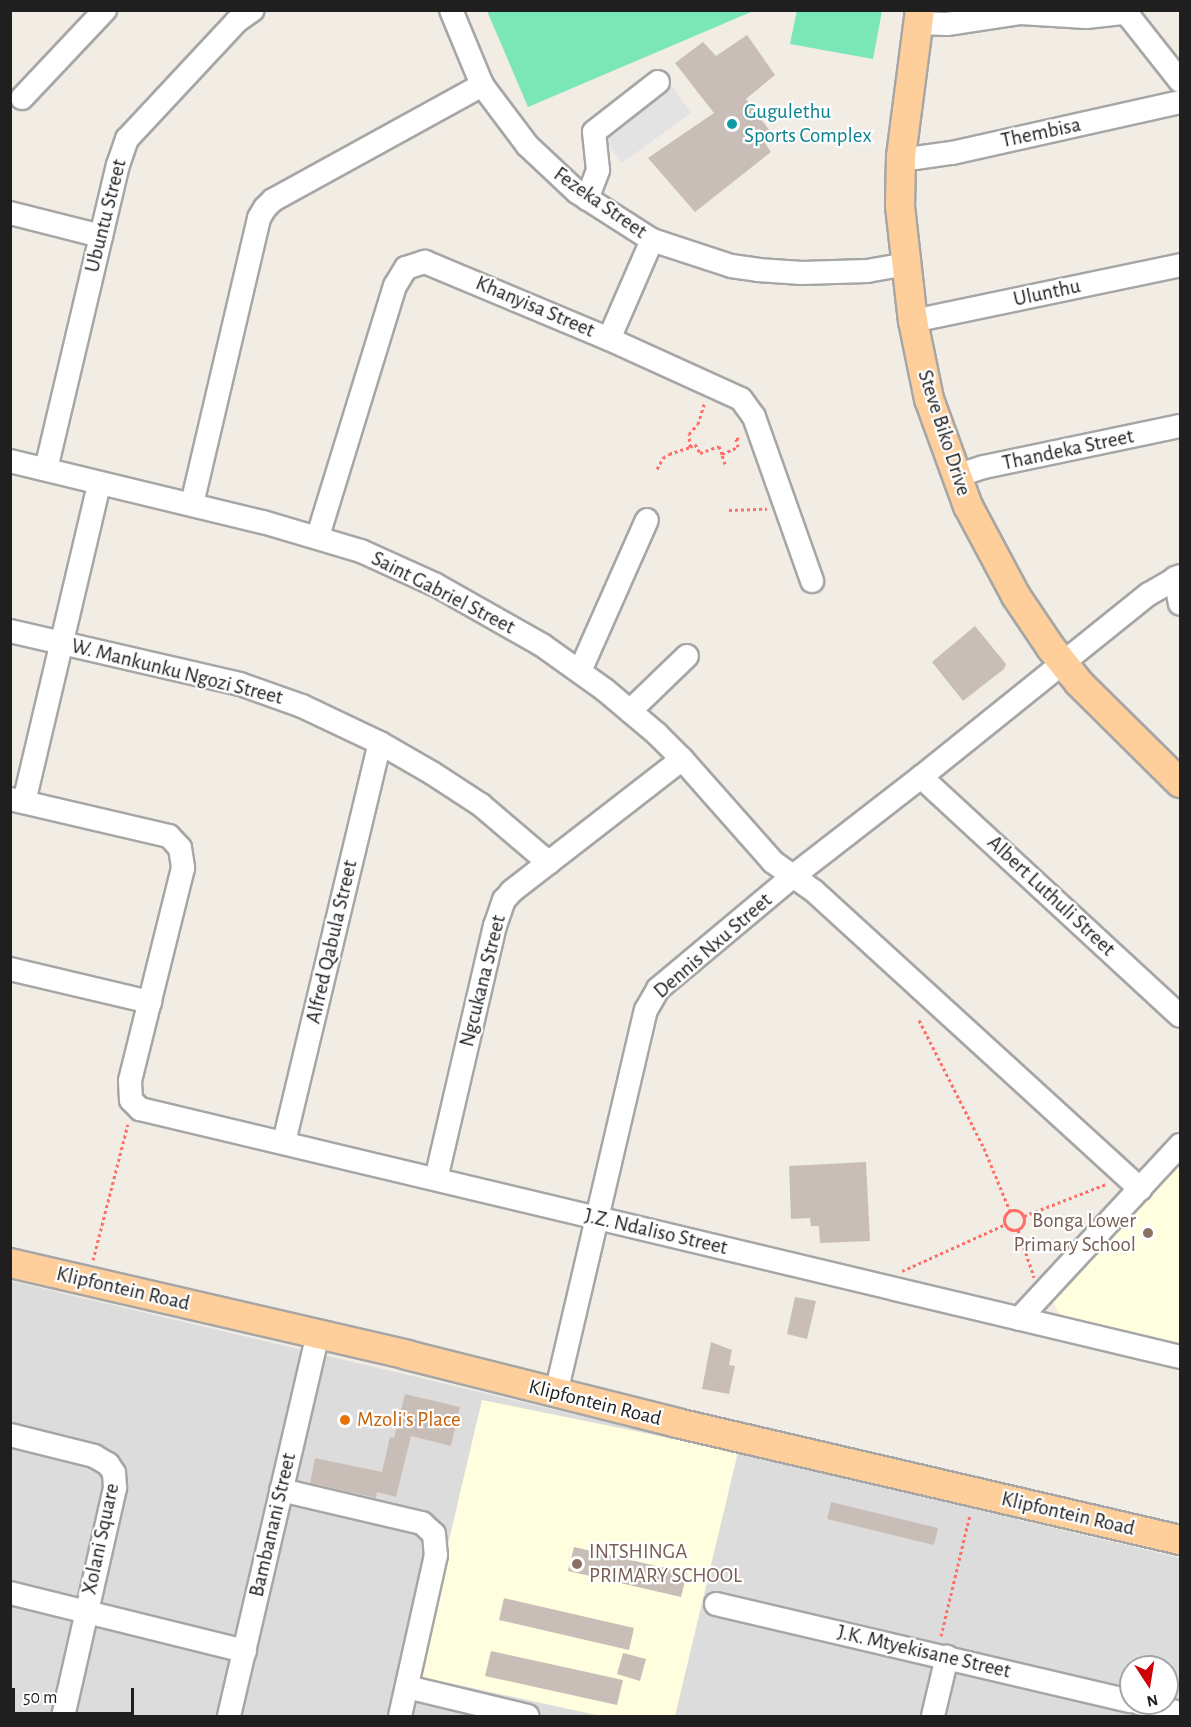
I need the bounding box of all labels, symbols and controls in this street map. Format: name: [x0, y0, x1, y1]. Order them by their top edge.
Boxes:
place label: Gugulethu Sports Complex: [744, 99, 872, 149]
street label: Thembisa: [999, 112, 1083, 154]
marker: Gugulethu Sports Complex: [725, 117, 739, 131]
street label: Ubuntu Street: [80, 157, 132, 275]
street label: Fezeka Street: [549, 162, 651, 244]
street label: Khanyisa Street: [472, 271, 598, 343]
street label: Ulunthu: [1011, 274, 1083, 312]
street label: Steve Biko Drive: [912, 367, 976, 499]
street label: Thandeka Street: [1000, 424, 1136, 476]
street label: Saint Gabriel Street: [367, 546, 519, 640]
street label: W. Mankunku Ngozi Street: [69, 634, 285, 710]
street label: Albert Luthuli Street: [982, 830, 1120, 962]
street label: Alfred Qabula Street: [301, 858, 363, 1026]
street label: Dennis Nxu Street: [649, 888, 777, 1004]
street label: Ngcukana Street: [454, 912, 512, 1050]
street label: J.Z. Ndaliso Street: [582, 1203, 730, 1261]
place label: Bonga Lower Primary School: [1013, 1208, 1136, 1258]
marker: Bonga Lower Primary School: [1141, 1226, 1155, 1240]
street label: Klipfontein Road: [54, 1261, 192, 1317]
street label: Klipfontein Road: [526, 1374, 664, 1432]
place label: Mzoli's Place: [357, 1407, 461, 1433]
marker: Mzoli's Place: [338, 1413, 352, 1427]
street label: Bambanani Street: [244, 1451, 302, 1599]
street label: Xolani Square: [77, 1481, 125, 1597]
street label: Klipfontein Road: [999, 1486, 1137, 1542]
place label: INTSHINGA PRIMARY SCHOOL: [589, 1539, 742, 1589]
marker: INTSHINGA PRIMARY SCHOOL: [570, 1557, 584, 1571]
street label: J.K. Mtyekisane Street: [835, 1620, 1013, 1684]
north arrow: [1119, 1655, 1179, 1715]
scale bar: [15, 1676, 136, 1714]
text: 50 m: [23, 1689, 57, 1707]
text: N: [1145, 1692, 1159, 1710]

